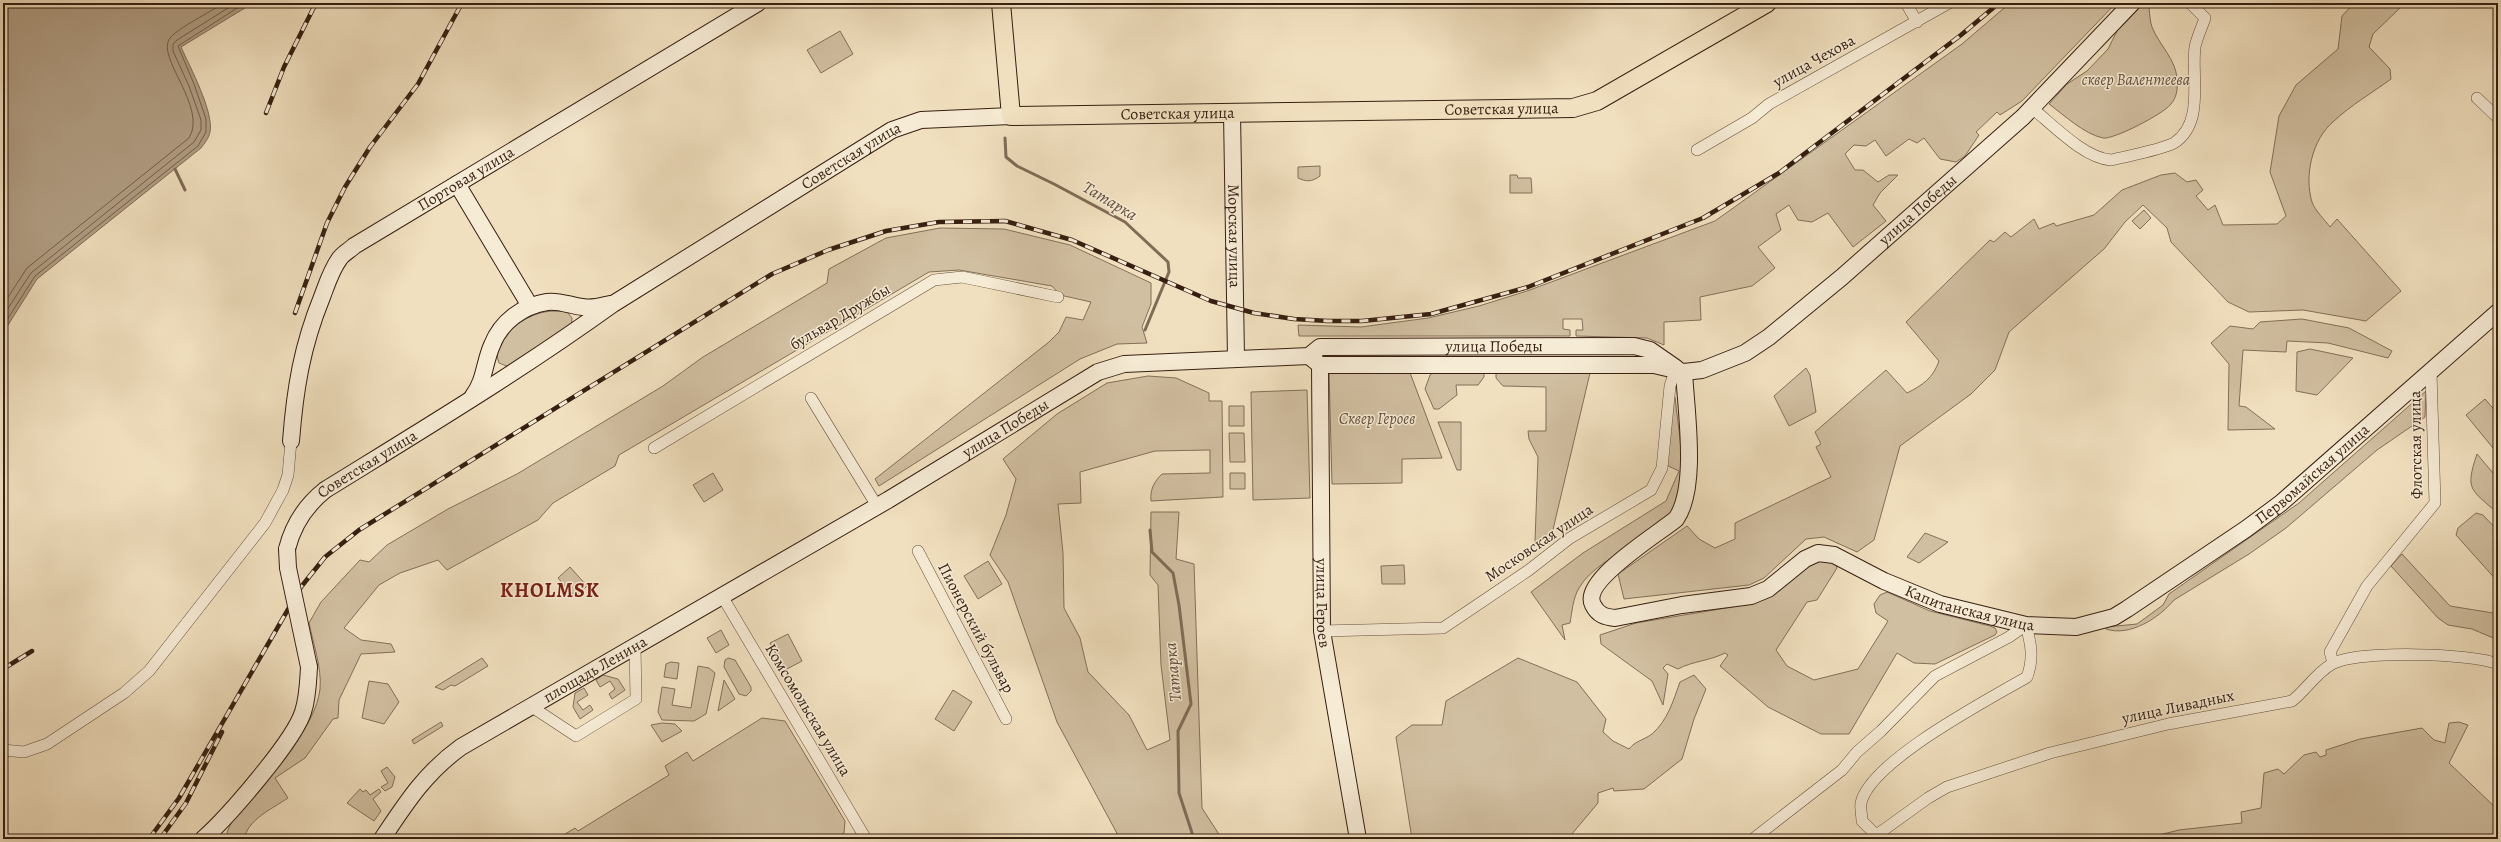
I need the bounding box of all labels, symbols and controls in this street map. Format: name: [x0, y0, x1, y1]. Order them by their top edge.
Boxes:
street label: улица Чехова: [1768, 29, 1860, 93]
park label: сквер Валентеева: [2082, 69, 2190, 91]
street label: Советская улица: [1444, 97, 1559, 121]
street label: Советская улица: [1120, 102, 1235, 125]
street label: Советская улица: [797, 117, 904, 195]
street label: Портовая улица: [413, 141, 519, 216]
street label: улица Победы: [1873, 169, 1962, 251]
water label: Татарка: [1078, 176, 1142, 226]
street label: Морская улица: [1222, 184, 1246, 289]
street label: бульвар Дружбы: [786, 278, 894, 356]
street label: улица Победы: [1444, 335, 1543, 358]
street label: Флотская улица: [2404, 390, 2428, 499]
street label: улица Победы: [957, 394, 1053, 464]
park label: Сквер Героев: [1339, 408, 1415, 430]
street label: Первомайская улица: [2251, 419, 2375, 529]
street label: Советская улица: [312, 424, 422, 503]
street label: Московская улица: [1481, 498, 1598, 587]
street label: улица Героев: [1310, 557, 1336, 649]
street label: Пионерский бульвар: [932, 559, 1020, 697]
district label: KHOLMSK: [500, 577, 600, 604]
street label: Капитанская улица: [1901, 580, 2035, 636]
street label: площадь Ленина: [539, 630, 652, 708]
street label: Комсомольская улица: [760, 640, 857, 781]
water label: Татарка: [1159, 641, 1187, 703]
street label: улица Ливадных: [2119, 684, 2236, 730]

